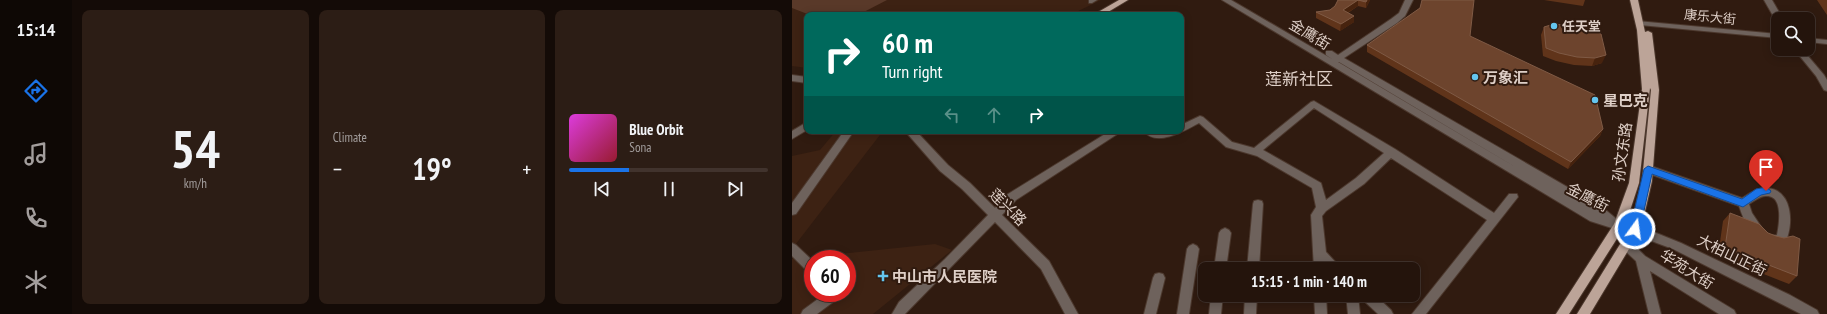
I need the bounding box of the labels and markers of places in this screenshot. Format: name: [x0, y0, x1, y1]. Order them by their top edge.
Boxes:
place label: 任天堂: [1562, 18, 1601, 35]
marker: 任天堂: [1549, 21, 1559, 31]
place label: 万象汇: [1483, 68, 1528, 87]
marker: 万象汇: [1470, 72, 1480, 82]
place label: 星巴克: [1603, 91, 1648, 110]
marker: 星巴克: [1590, 95, 1600, 105]
pin: [1749, 150, 1783, 191]
place label: 中山市人民医院: [892, 267, 997, 286]
marker: 中山市人民医院: [877, 270, 889, 282]

